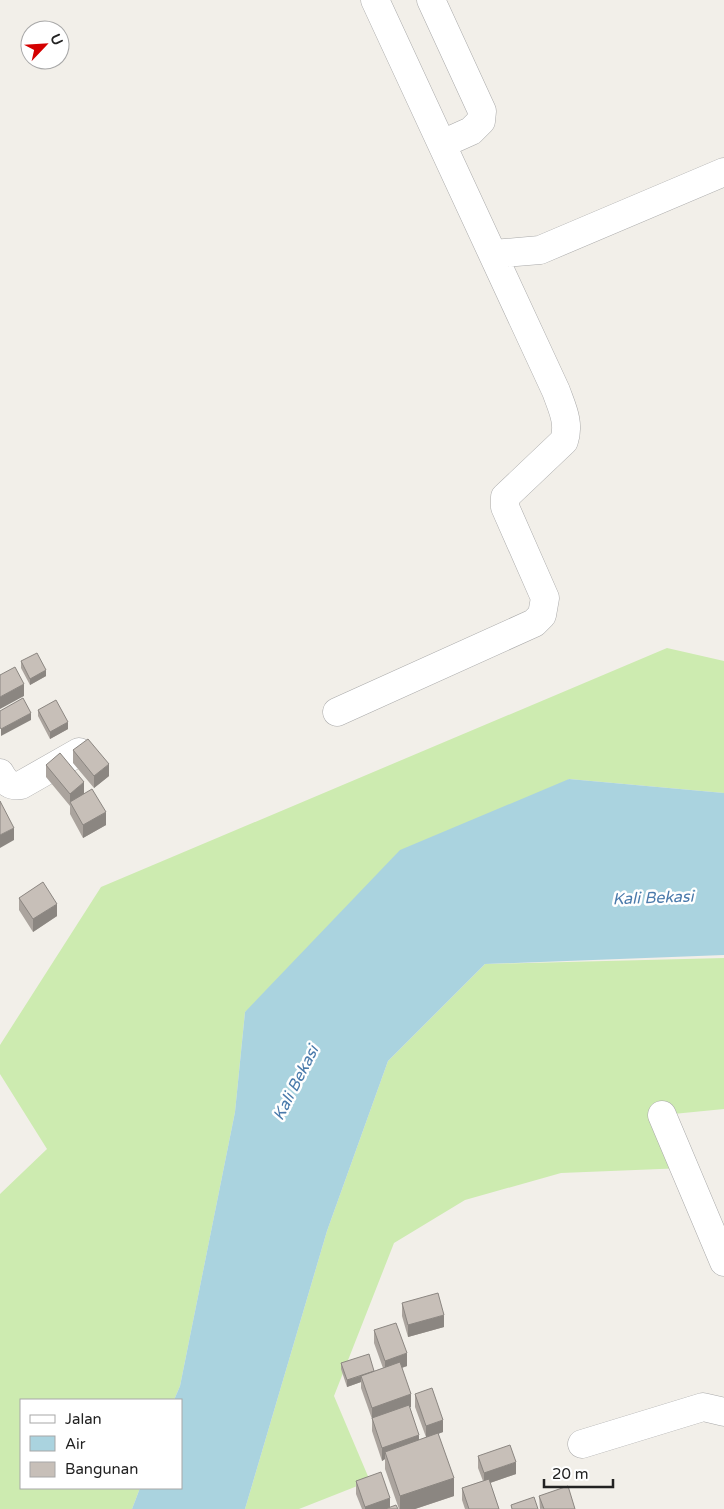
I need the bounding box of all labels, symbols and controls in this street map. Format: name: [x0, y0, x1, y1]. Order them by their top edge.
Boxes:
north arrow: [20, 20, 70, 70]
text: U: [46, 31, 66, 48]
water label: Kali Bekasi: [612, 887, 696, 909]
water label: Kali Bekasi: [269, 1041, 324, 1124]
legend: [20, 1399, 182, 1489]
text: Jalan: [65, 1410, 102, 1428]
text: Air: [65, 1435, 86, 1453]
scale bar: [544, 1456, 613, 1488]
text: Bangunan: [65, 1460, 138, 1478]
text: 20 m: [552, 1465, 589, 1483]

